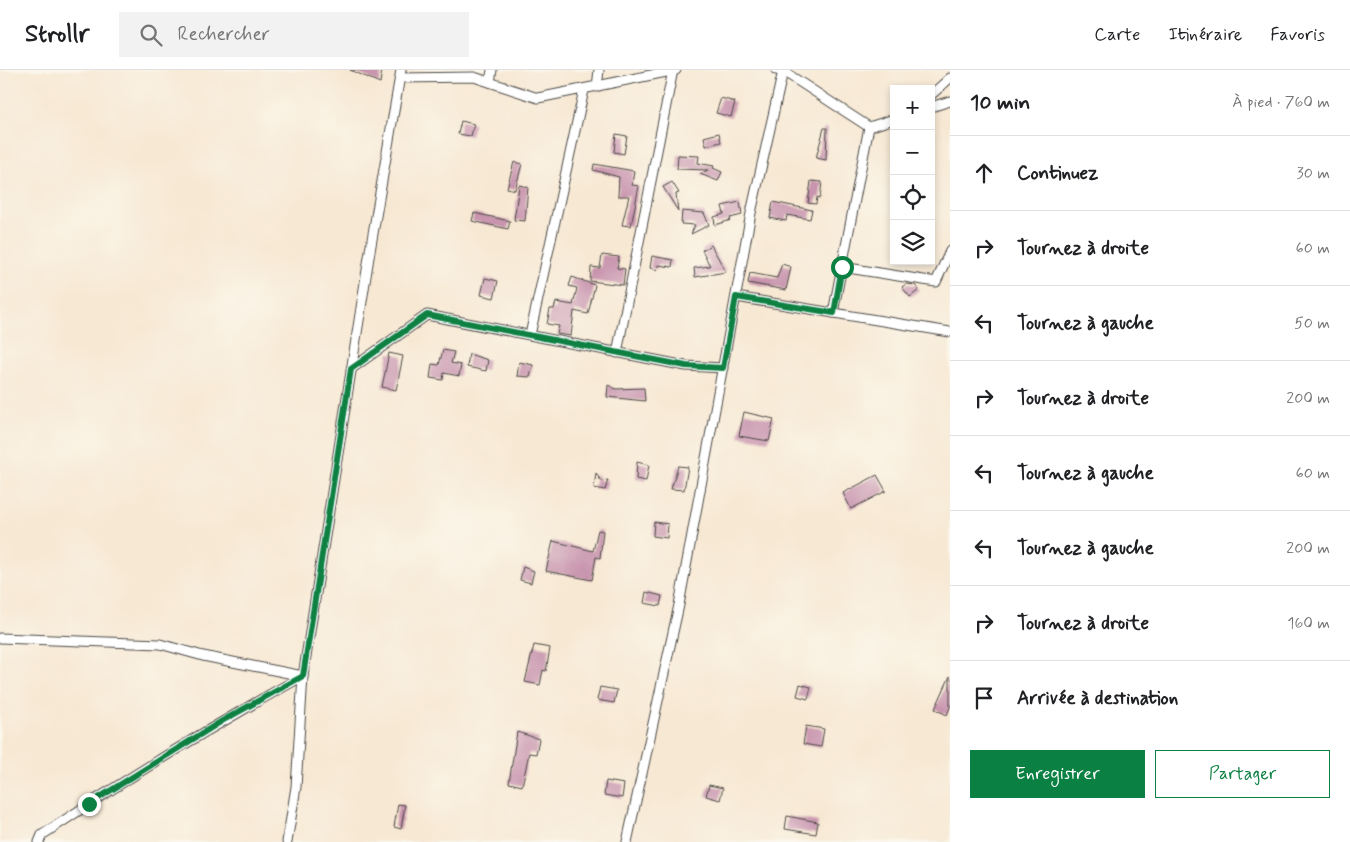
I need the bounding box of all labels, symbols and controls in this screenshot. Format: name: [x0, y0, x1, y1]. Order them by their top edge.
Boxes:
search box: [119, 12, 469, 57]
text: Strollr: [25, 19, 89, 50]
icon: search: [137, 21, 165, 49]
text: Rechercher: [177, 22, 270, 47]
text: Carte: [1094, 23, 1140, 47]
text: Itinéraire: [1168, 23, 1242, 47]
text: Favoris: [1270, 23, 1325, 47]
map controls: [890, 85, 935, 265]
button: +: [890, 85, 935, 130]
text: 10 min: [970, 89, 1030, 117]
text: À pied · 760 m: [1232, 92, 1330, 113]
button: −: [890, 130, 935, 175]
icon: ahead: [970, 159, 998, 187]
text: Continuez: [1017, 161, 1098, 186]
text: 30 m: [1297, 163, 1330, 184]
button: locate: [890, 175, 935, 220]
button: layers: [890, 220, 935, 265]
icon: right: [970, 234, 998, 262]
text: Tournez à droite: [1017, 236, 1149, 261]
text: 60 m: [1296, 238, 1330, 259]
route start: [831, 256, 854, 279]
icon: left: [970, 309, 998, 337]
text: Tournez à gauche: [1017, 311, 1154, 336]
text: 50 m: [1294, 313, 1330, 334]
icon: right: [970, 384, 998, 412]
text: Tournez à droite: [1017, 386, 1149, 411]
text: 200 m: [1286, 388, 1330, 409]
icon: left: [970, 459, 998, 487]
text: Tournez à gauche: [1017, 461, 1154, 486]
text: 60 m: [1296, 463, 1330, 484]
icon: left: [970, 534, 998, 562]
text: Tournez à gauche: [1017, 536, 1154, 561]
text: 200 m: [1286, 538, 1330, 559]
icon: right: [970, 609, 998, 637]
text: Tournez à droite: [1017, 611, 1149, 636]
text: 160 m: [1287, 613, 1330, 634]
icon: arrive: [970, 684, 998, 712]
text: Arrivée à destination: [1017, 686, 1178, 711]
button: Enregistrer: [970, 750, 1145, 798]
button: Partager: [1155, 750, 1330, 798]
route end: [78, 793, 101, 816]

